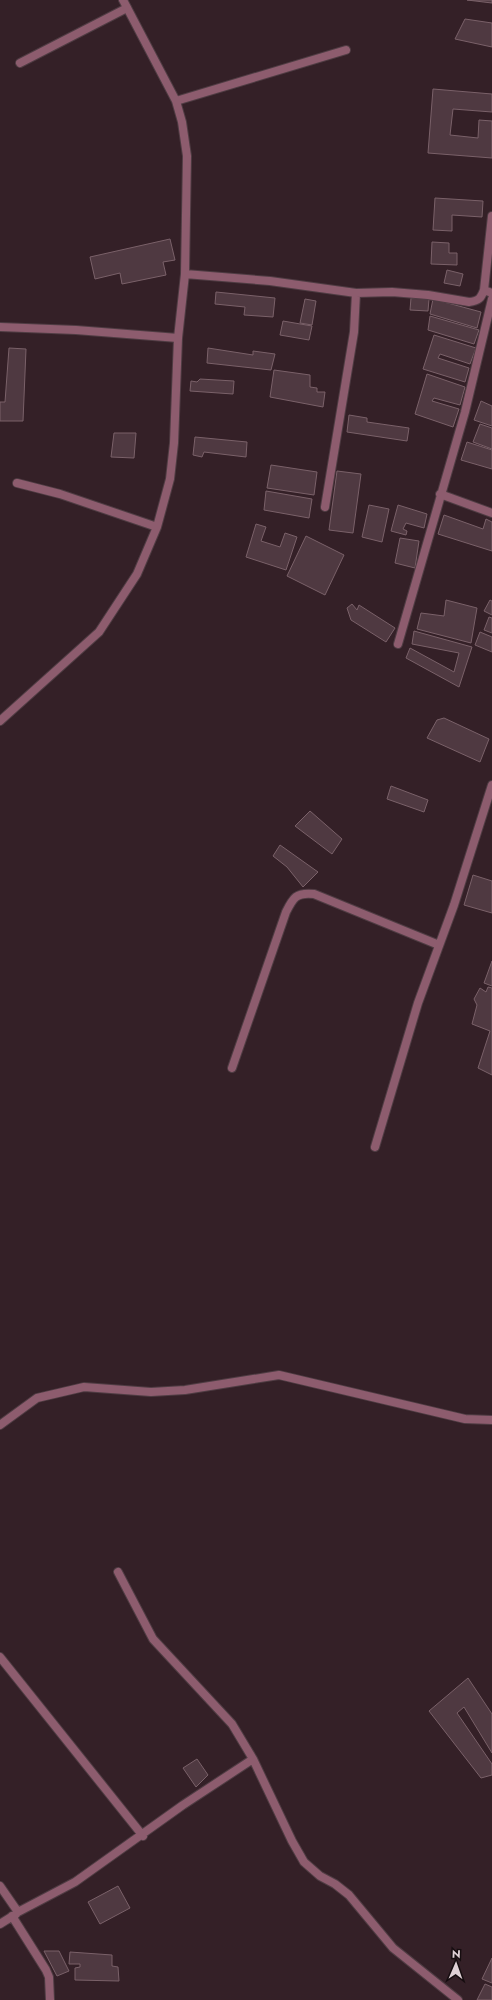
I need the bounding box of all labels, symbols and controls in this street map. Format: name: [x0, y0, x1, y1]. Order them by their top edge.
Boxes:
north arrow: [436, 1944, 476, 1984]
text: N: [452, 1946, 461, 1962]

